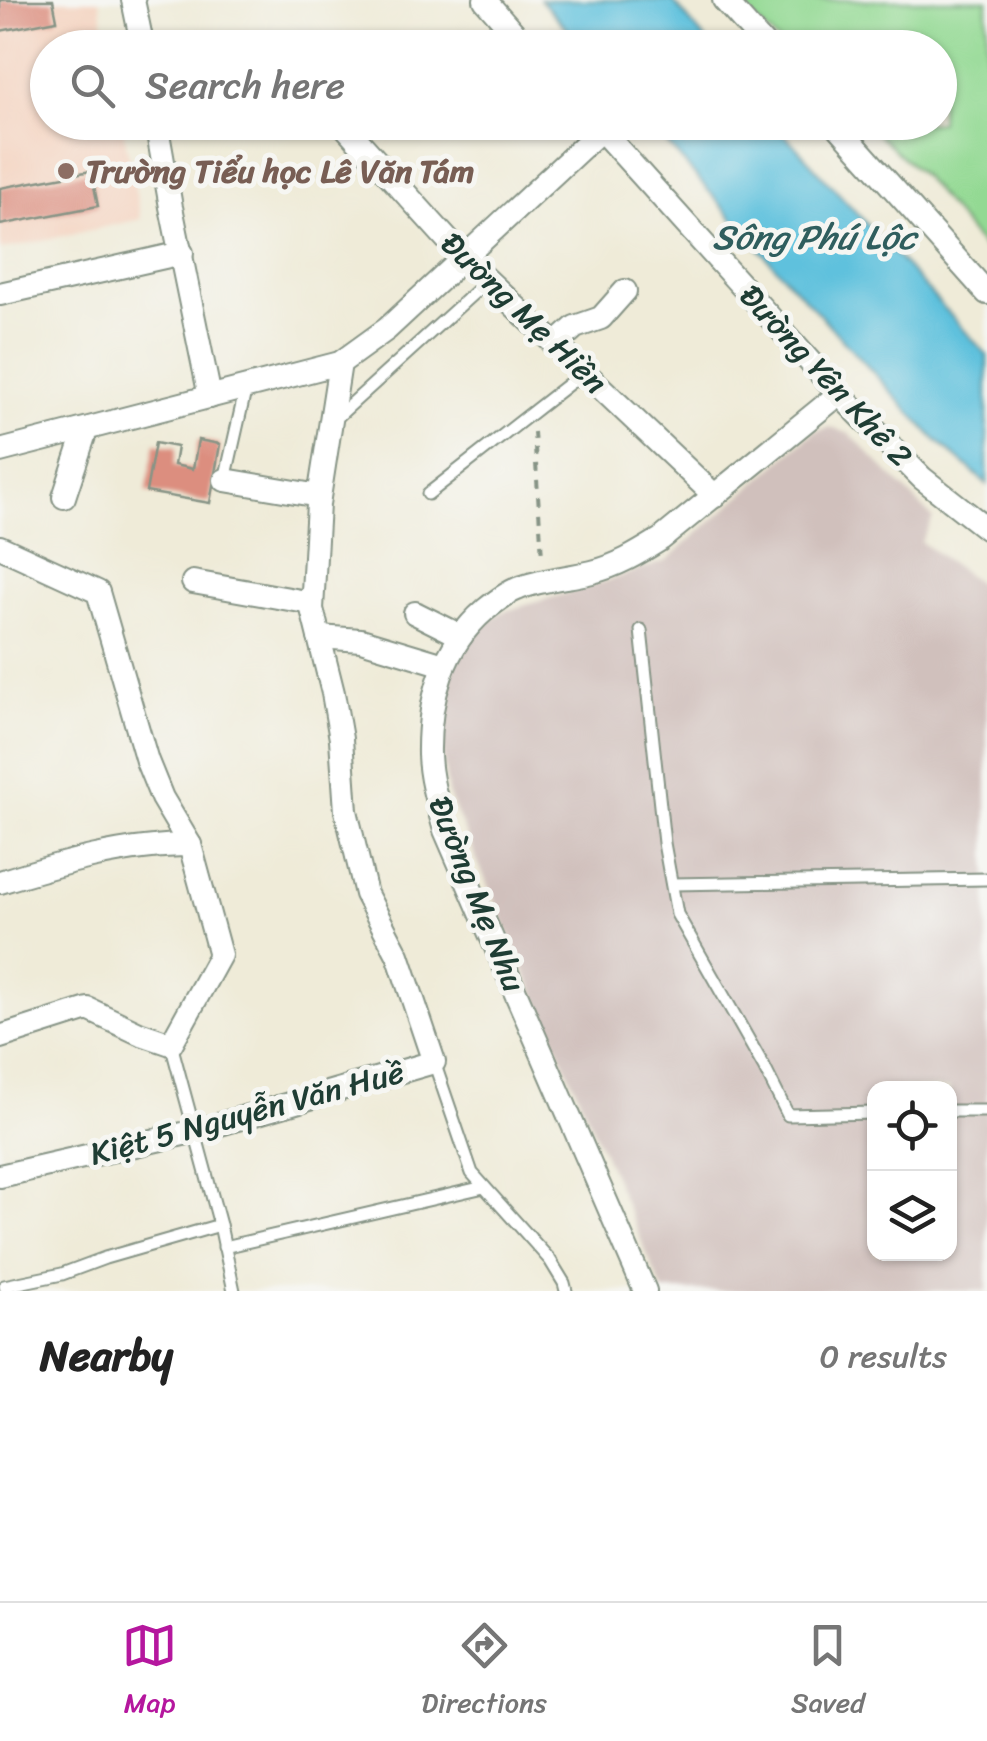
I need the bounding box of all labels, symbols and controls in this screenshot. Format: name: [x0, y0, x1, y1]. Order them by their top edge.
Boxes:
search box: [30, 30, 957, 140]
text: Search here: [145, 52, 345, 119]
icon: search: [65, 58, 120, 113]
place label: Trường Tiểu học Lê Văn Tám: [86, 143, 474, 200]
marker: Trường Tiểu học Lê Văn Tám: [55, 160, 77, 182]
water label: Sông Phú Lộc: [712, 206, 919, 268]
street label: Đường Mẹ Hiền: [427, 218, 621, 408]
street label: Đường Yên Khê 2: [725, 270, 927, 482]
street label: Đường Mẹ Nhu: [412, 787, 542, 1001]
street label: Kiệt 5 Nguyễn Văn Huề: [83, 1043, 411, 1182]
map controls: [867, 1081, 957, 1261]
button: locate: [867, 1081, 957, 1171]
button: layers: [867, 1171, 957, 1261]
text: Nearby: [40, 1319, 173, 1393]
text: 0 results: [819, 1328, 947, 1385]
tab: Map: [122, 1618, 177, 1727]
tab: Directions: [421, 1618, 547, 1727]
tab: Saved: [791, 1618, 865, 1727]

